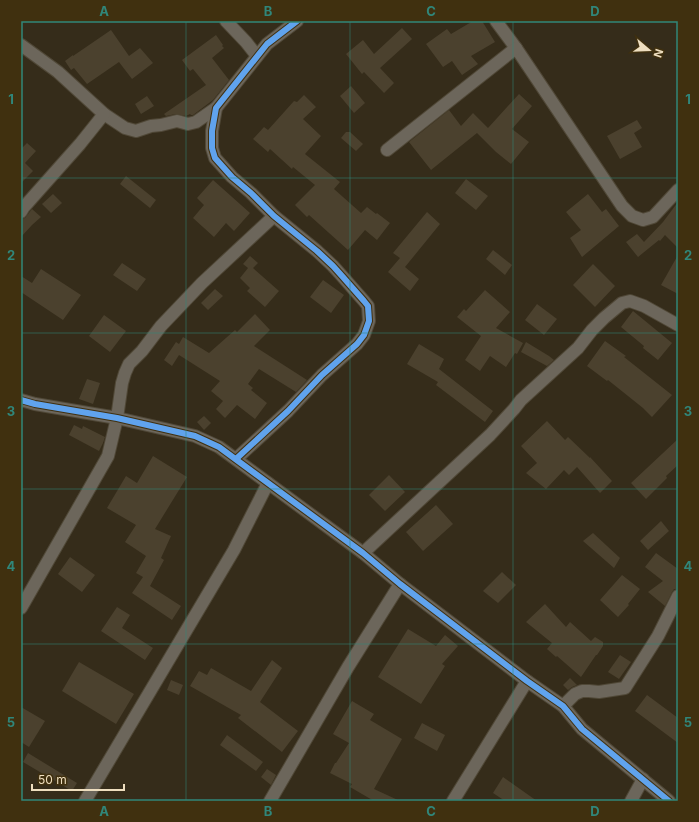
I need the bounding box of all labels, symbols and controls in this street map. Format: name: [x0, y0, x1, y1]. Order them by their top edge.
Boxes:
text: A: [99, 3, 109, 19]
text: B: [264, 3, 273, 19]
text: C: [426, 3, 436, 19]
text: D: [590, 3, 600, 19]
north arrow: [629, 30, 669, 70]
text: N: [650, 47, 666, 60]
text: 1: [8, 91, 14, 107]
text: 1: [685, 91, 691, 107]
text: 2: [7, 247, 15, 263]
text: 2: [684, 247, 692, 263]
text: 3: [7, 403, 15, 419]
text: 3: [684, 403, 692, 419]
text: 4: [7, 558, 16, 574]
text: 4: [684, 558, 693, 574]
text: 5: [7, 714, 15, 730]
text: 5: [684, 714, 692, 730]
scale bar: [32, 766, 124, 792]
text: 50 m: [38, 772, 67, 787]
text: A: [99, 803, 109, 819]
text: B: [264, 803, 273, 819]
text: C: [426, 803, 436, 819]
text: D: [590, 803, 600, 819]

